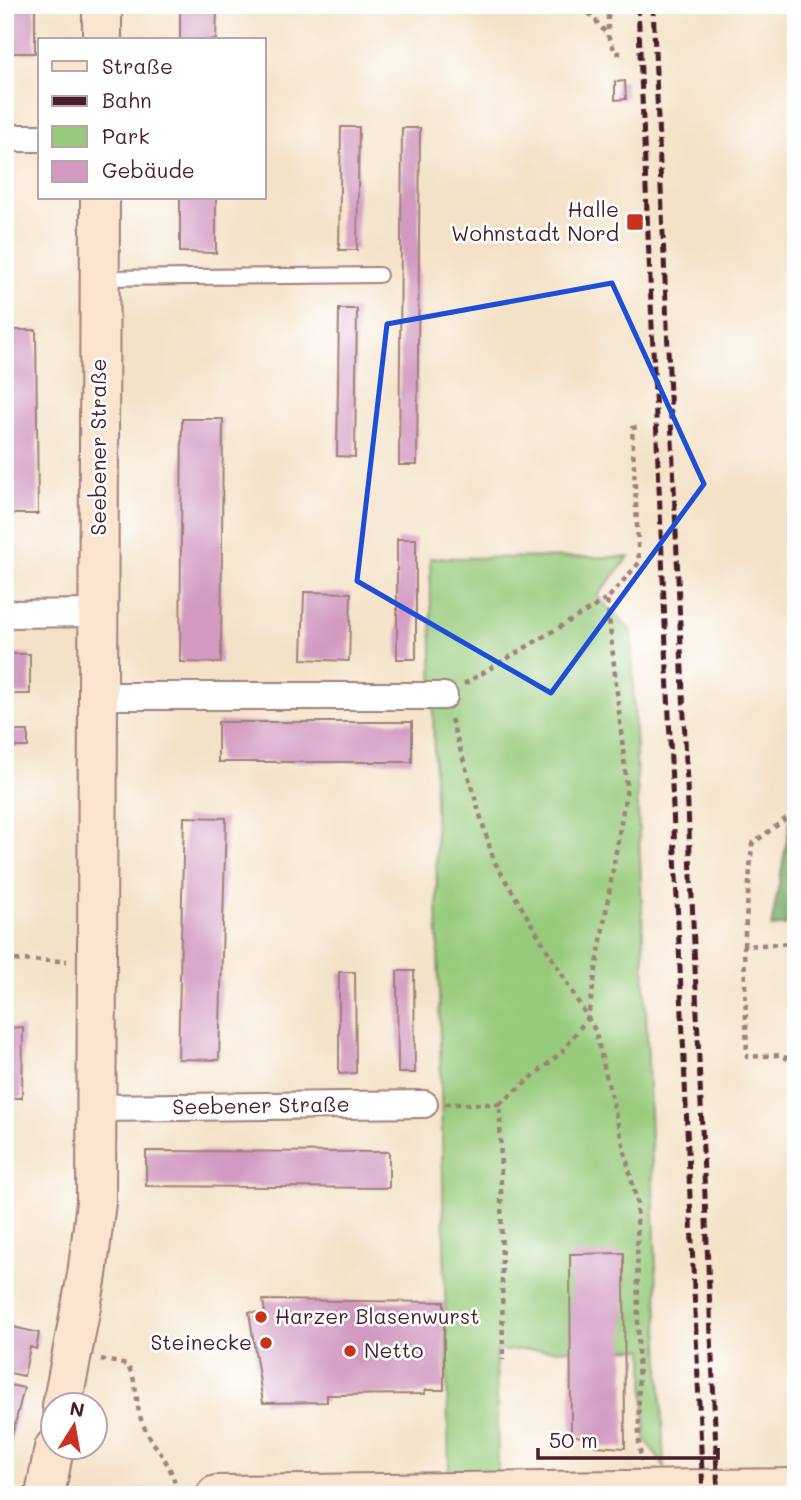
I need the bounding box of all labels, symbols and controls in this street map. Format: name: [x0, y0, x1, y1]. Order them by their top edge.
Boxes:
legend: [38, 38, 266, 200]
text: Straße: [102, 52, 173, 79]
text: Bahn: [102, 86, 152, 113]
text: Park: [102, 122, 150, 149]
text: Gebäude: [102, 156, 195, 183]
place label: Halle Wohnstadt Nord: [451, 195, 619, 246]
marker: Halle Wohnstadt Nord: [625, 212, 645, 232]
street label: Seebener Straße: [84, 358, 111, 536]
street label: Seebener Straße: [172, 1089, 350, 1120]
place label: Harzer Blasenwurst: [275, 1302, 480, 1329]
marker: Harzer Blasenwurst: [253, 1309, 269, 1325]
place label: Steinecke: [150, 1328, 252, 1355]
marker: Steinecke: [258, 1335, 274, 1351]
place label: Netto: [364, 1336, 423, 1363]
marker: Netto: [342, 1343, 358, 1359]
north arrow: [38, 1392, 108, 1462]
text: N: [68, 1395, 87, 1422]
scale bar: [538, 1416, 719, 1460]
text: 50 m: [549, 1426, 598, 1453]

